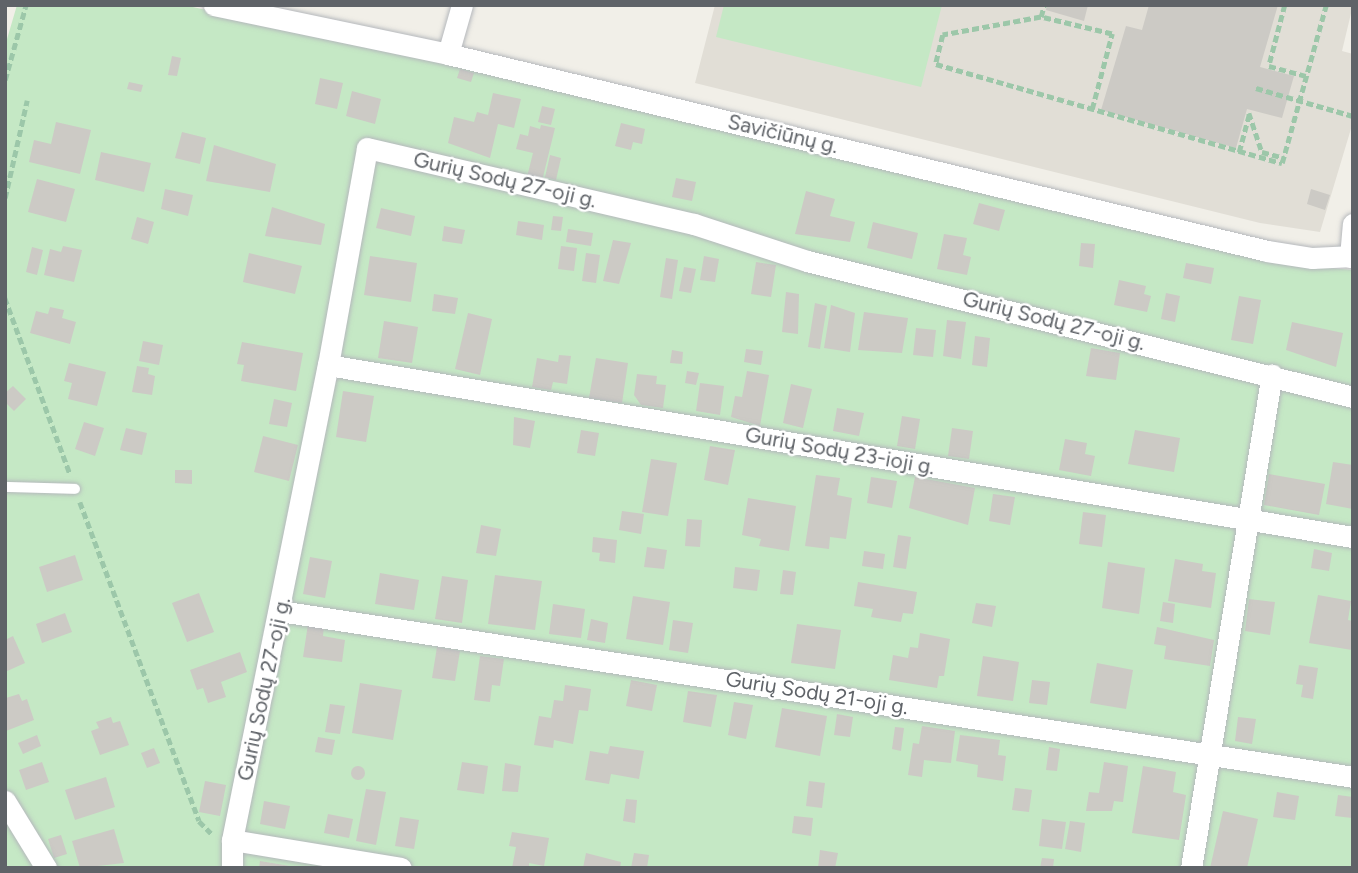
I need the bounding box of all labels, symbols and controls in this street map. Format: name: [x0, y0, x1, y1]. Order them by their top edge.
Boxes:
street label: Savičiūnų g.: [725, 109, 841, 159]
street label: Gurių Sodų 27-oji g.: [411, 147, 599, 213]
street label: Gurių Sodų 27-oji g.: [960, 286, 1148, 356]
street label: Gurių Sodų 23-ioji g.: [743, 422, 937, 480]
street label: Gurių Sodų 27-oji g.: [232, 595, 296, 783]
street label: Gurių Sodų 21-oji g.: [724, 666, 910, 720]

